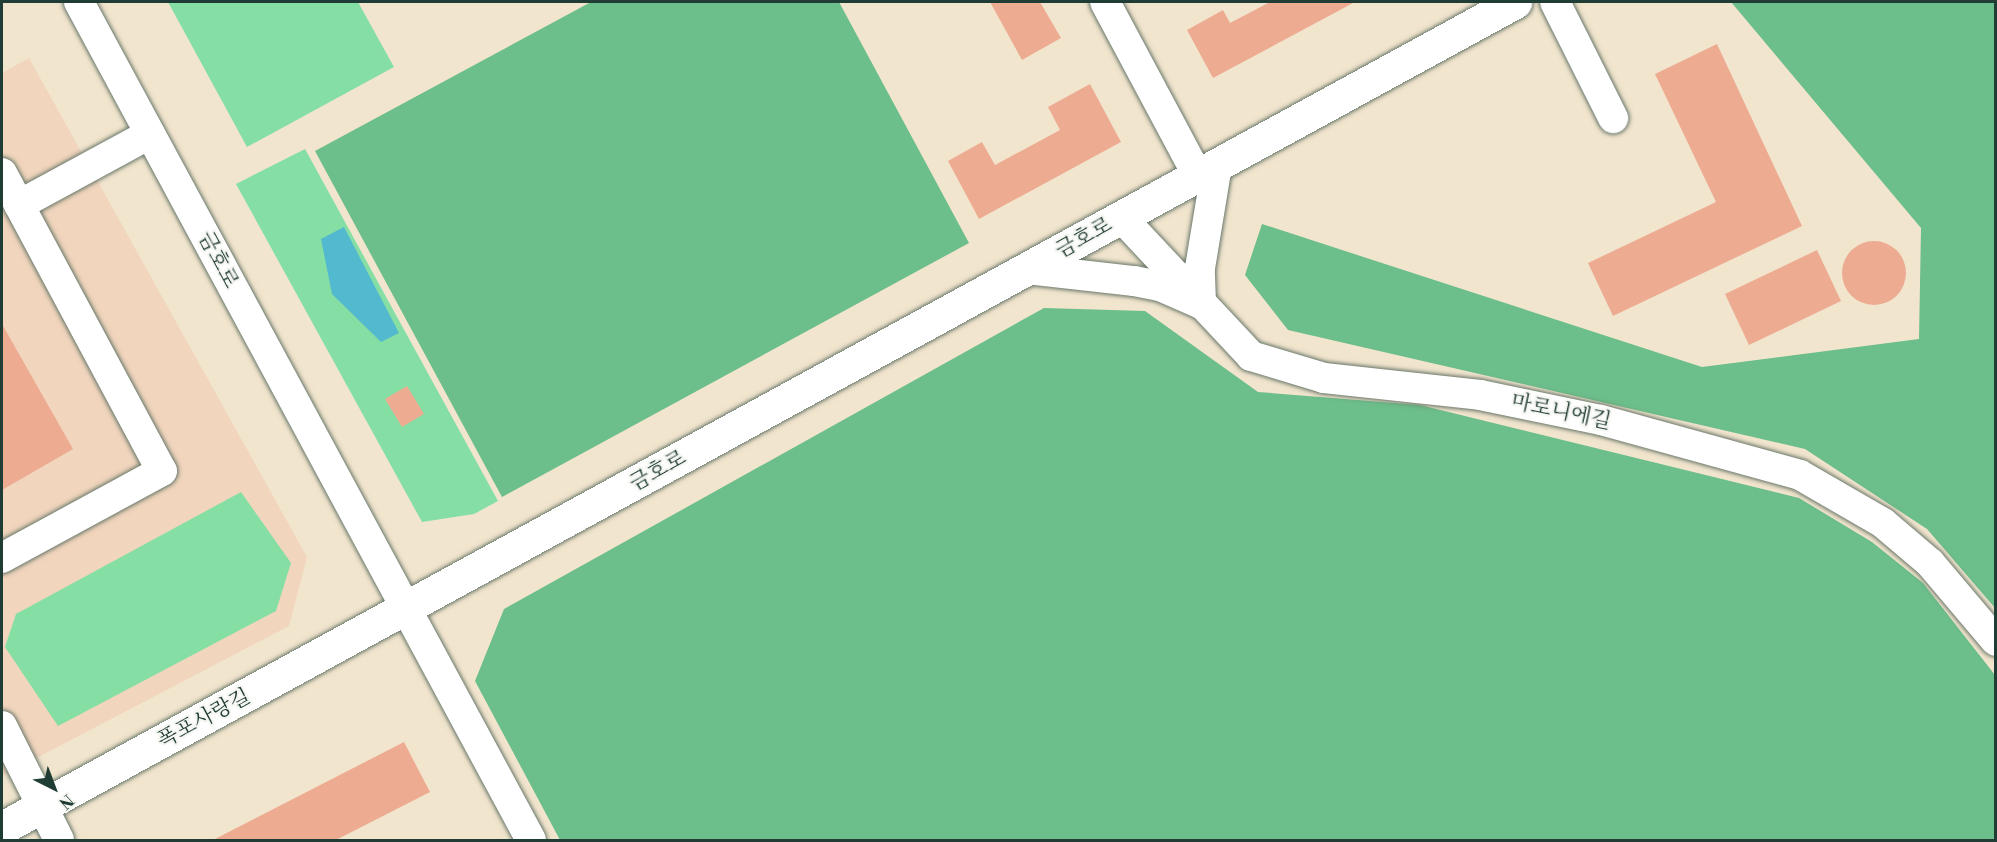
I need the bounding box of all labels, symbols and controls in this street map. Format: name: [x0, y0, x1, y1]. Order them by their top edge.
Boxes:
street label: 금호로: [1051, 212, 1117, 264]
street label: 금호로: [193, 227, 243, 293]
street label: 마로니에길: [1509, 389, 1613, 435]
street label: 금호로: [625, 445, 691, 497]
street label: 폭포사랑길: [153, 684, 255, 754]
north arrow: [24, 758, 84, 818]
text: N: [55, 790, 77, 813]

